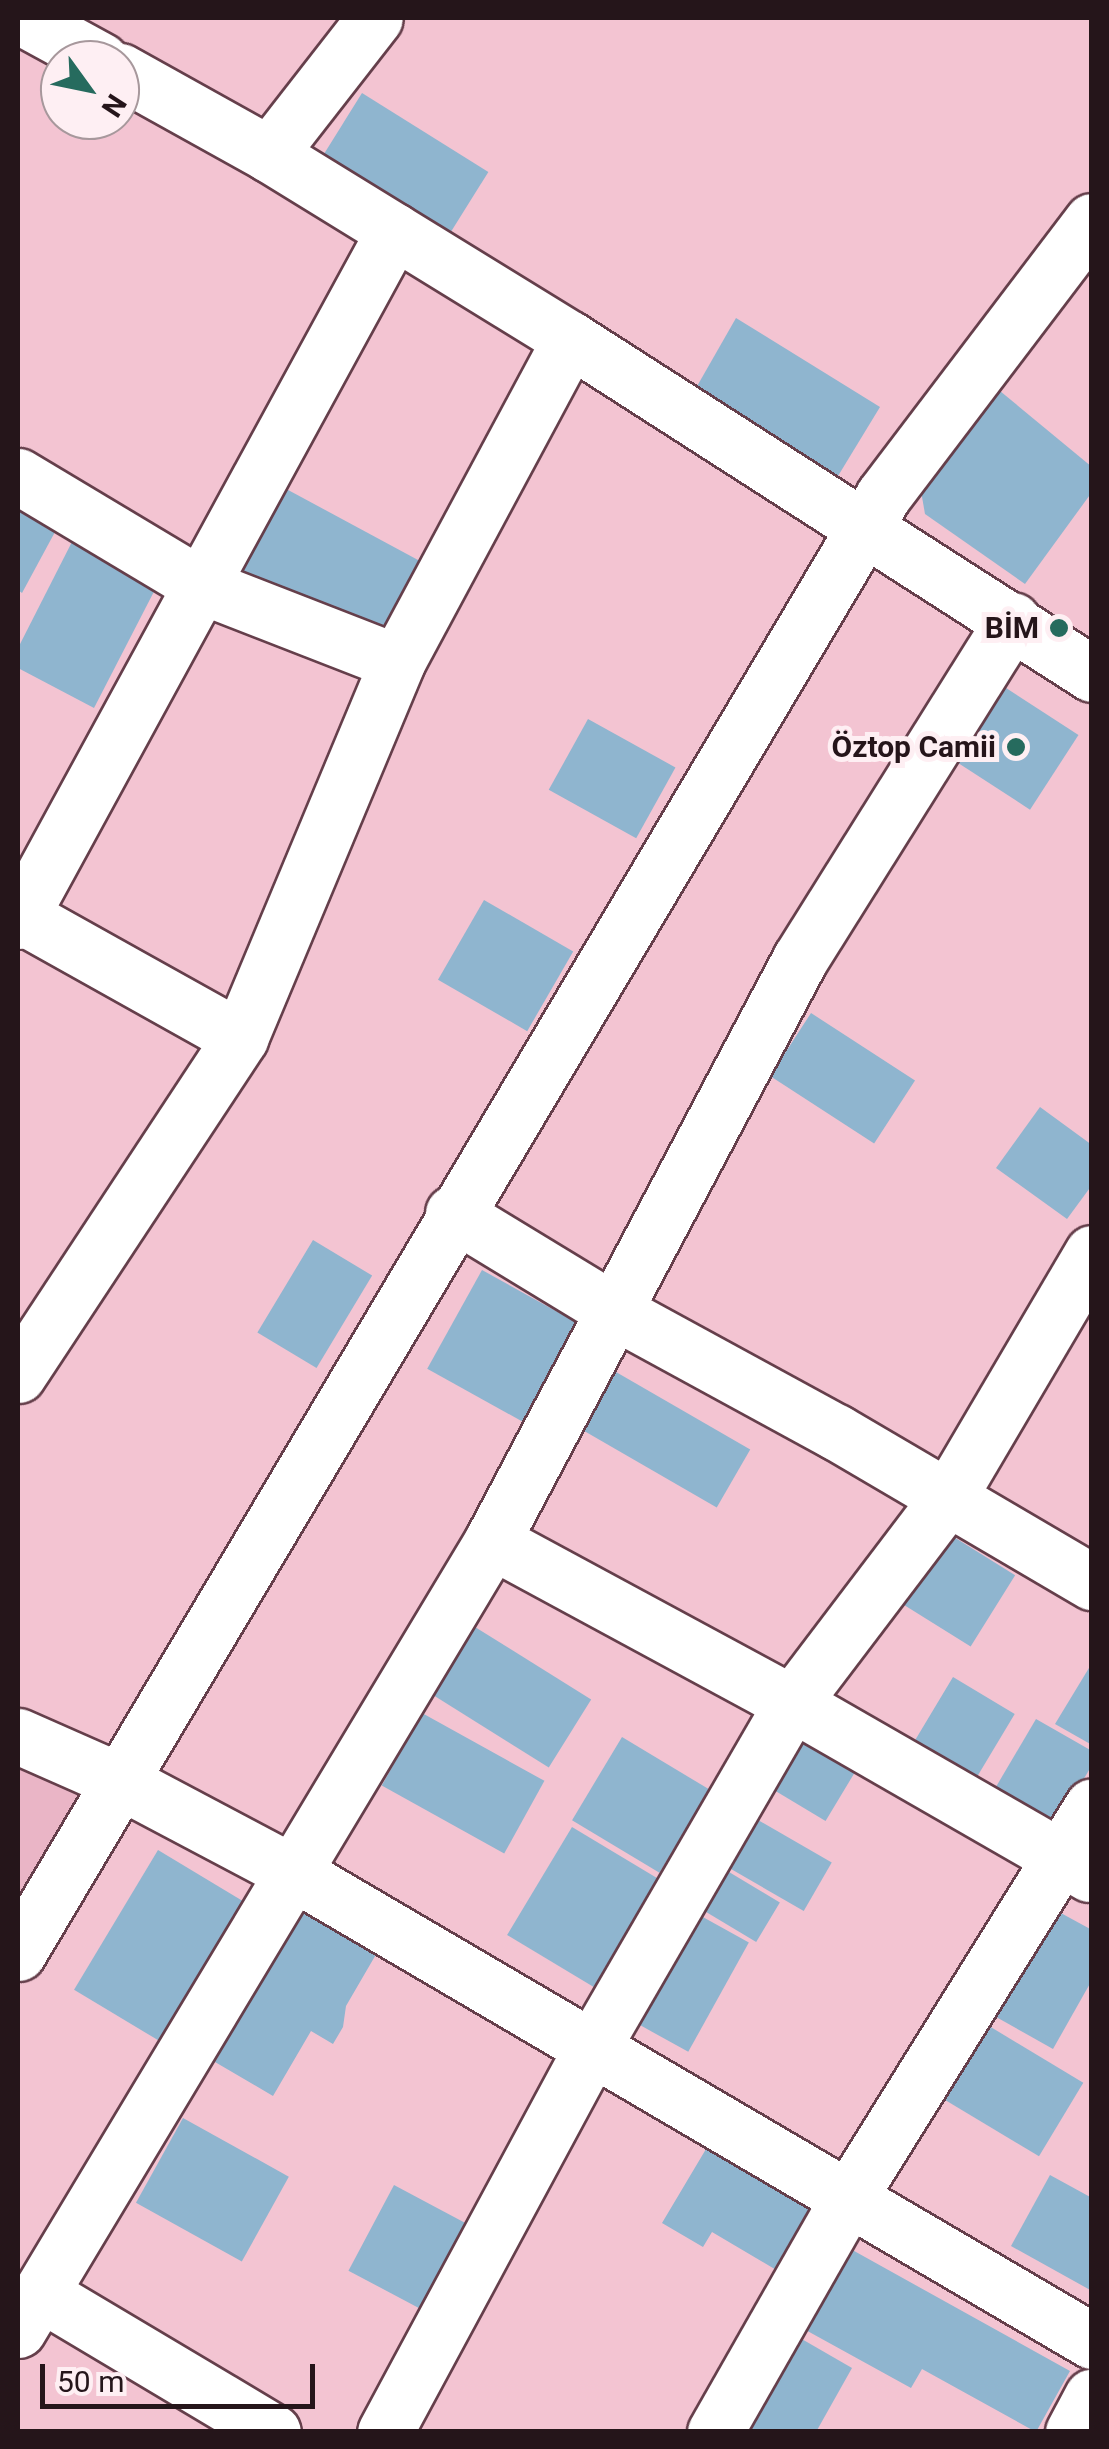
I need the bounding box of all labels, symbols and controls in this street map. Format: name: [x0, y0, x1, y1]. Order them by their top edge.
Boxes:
north arrow: [40, 40, 140, 140]
text: N: [95, 88, 133, 123]
place label: BİM: [985, 610, 1039, 646]
marker: BİM: [1048, 617, 1070, 639]
place label: Öztop Camii: [831, 729, 996, 765]
marker: Öztop Camii: [1005, 736, 1027, 758]
scale bar: [45, 2344, 320, 2406]
text: 50 m: [57, 2364, 124, 2399]

